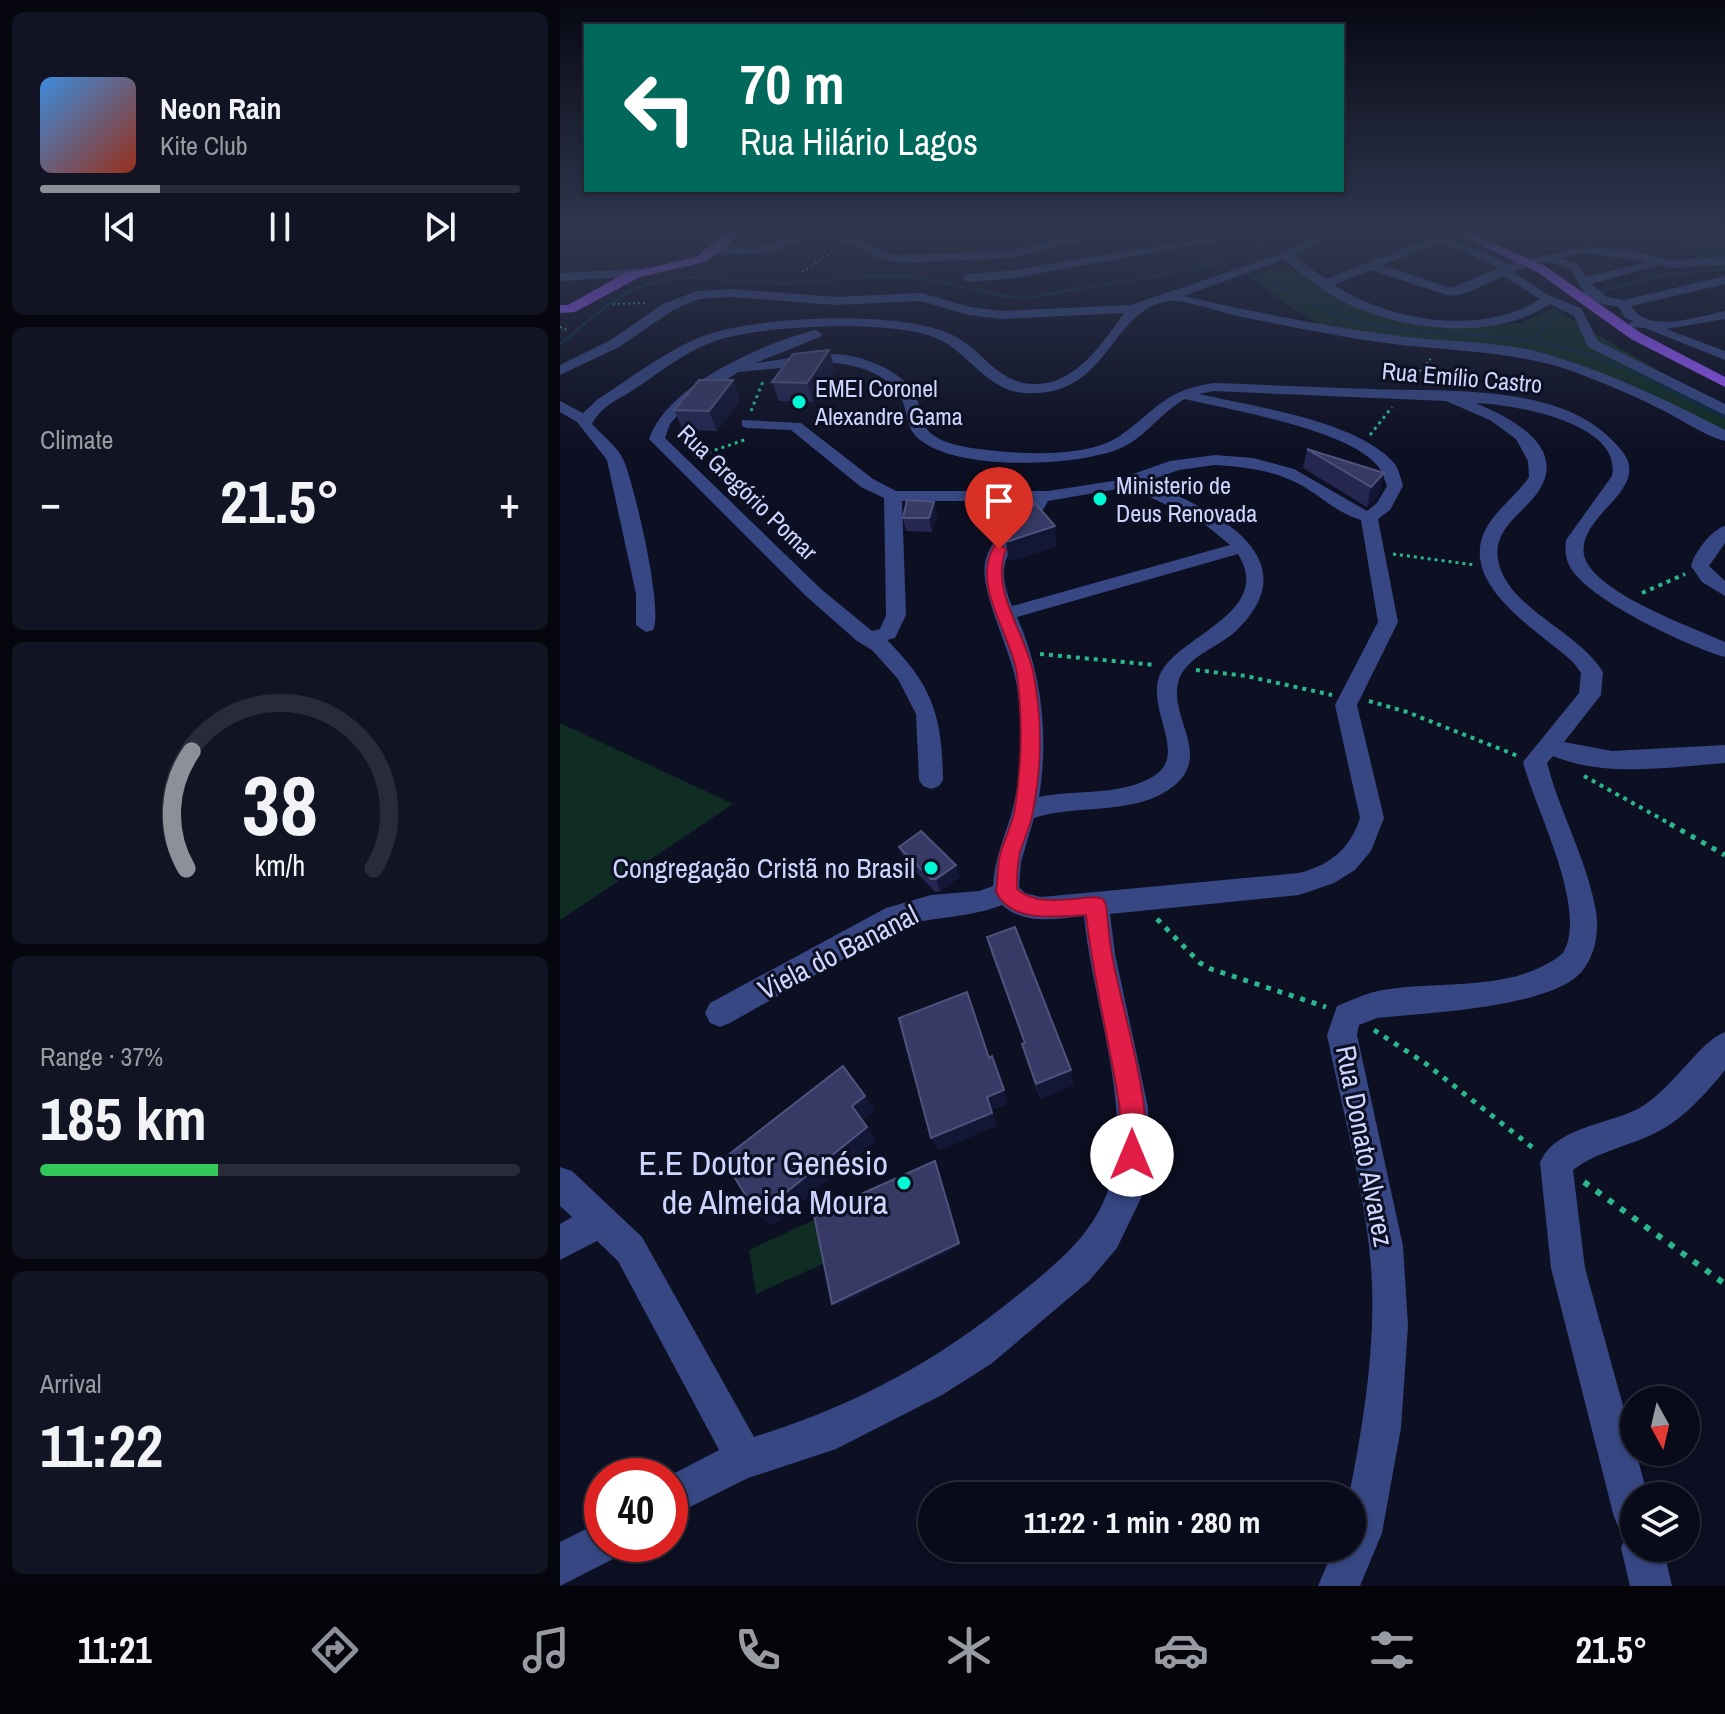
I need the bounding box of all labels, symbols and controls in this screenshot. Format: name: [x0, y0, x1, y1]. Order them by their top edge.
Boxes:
text: 70 m: [740, 46, 845, 121]
icon: left: [608, 56, 712, 160]
text: Neon Rain: [160, 88, 282, 128]
text: Rua Hilário Lagos: [740, 118, 978, 166]
text: Kite Club: [160, 128, 248, 163]
icon: previous: [98, 205, 142, 249]
icon: pause: [258, 205, 302, 249]
icon: next: [418, 205, 462, 249]
street label: Rua Emílio Castro: [1381, 354, 1543, 400]
place label: EMEI Coronel Alexandre Gama: [814, 372, 963, 432]
marker: EMEI Coronel Alexandre Gama: [790, 393, 808, 411]
street label: Rua Gregório Pomar: [671, 417, 825, 567]
text: Climate: [40, 422, 113, 457]
text: 21.5°: [220, 461, 340, 542]
pin: [965, 467, 1033, 549]
place label: Ministerio de Deus Renovada: [1116, 469, 1257, 529]
text: −: [40, 472, 61, 532]
text: +: [499, 472, 520, 532]
icon: arrive: [977, 479, 1021, 523]
marker: Ministerio de Deus Renovada: [1091, 490, 1109, 508]
text: 38: [242, 749, 318, 861]
text: km/h: [255, 846, 305, 885]
place label: Congregação Cristã no Brasil: [613, 849, 915, 887]
marker: Congregação Cristã no Brasil: [922, 859, 940, 877]
street label: Viela do Bananal: [752, 895, 924, 1009]
text: Range · 37%: [40, 1039, 163, 1074]
street label: Rua Donato Alvarez: [1327, 1042, 1403, 1250]
text: 185 km: [40, 1078, 207, 1159]
position arrow: [1090, 1113, 1174, 1197]
place label: E.E Doutor Genésio de Almeida Moura: [638, 1140, 888, 1225]
marker: E.E Doutor Genésio de Almeida Moura: [895, 1174, 913, 1192]
text: Arrival: [40, 1366, 102, 1401]
north arrow: [1620, 1386, 1700, 1466]
map controls: [1620, 1386, 1700, 1562]
text: 11:22: [40, 1405, 163, 1486]
speed limit sign: 40: [584, 1458, 688, 1562]
button: layers: [1620, 1482, 1700, 1562]
text: 11:22 · 1 min · 280 m: [1024, 1502, 1260, 1542]
icon: directions: [307, 1622, 363, 1678]
icon: music: [518, 1622, 574, 1678]
icon: phone: [730, 1622, 786, 1678]
icon: climate: [941, 1622, 997, 1678]
icon: car: [1153, 1622, 1209, 1678]
icon: filters: [1364, 1622, 1420, 1678]
text: 11:21: [78, 1626, 152, 1674]
text: 21.5°: [1575, 1626, 1647, 1674]

